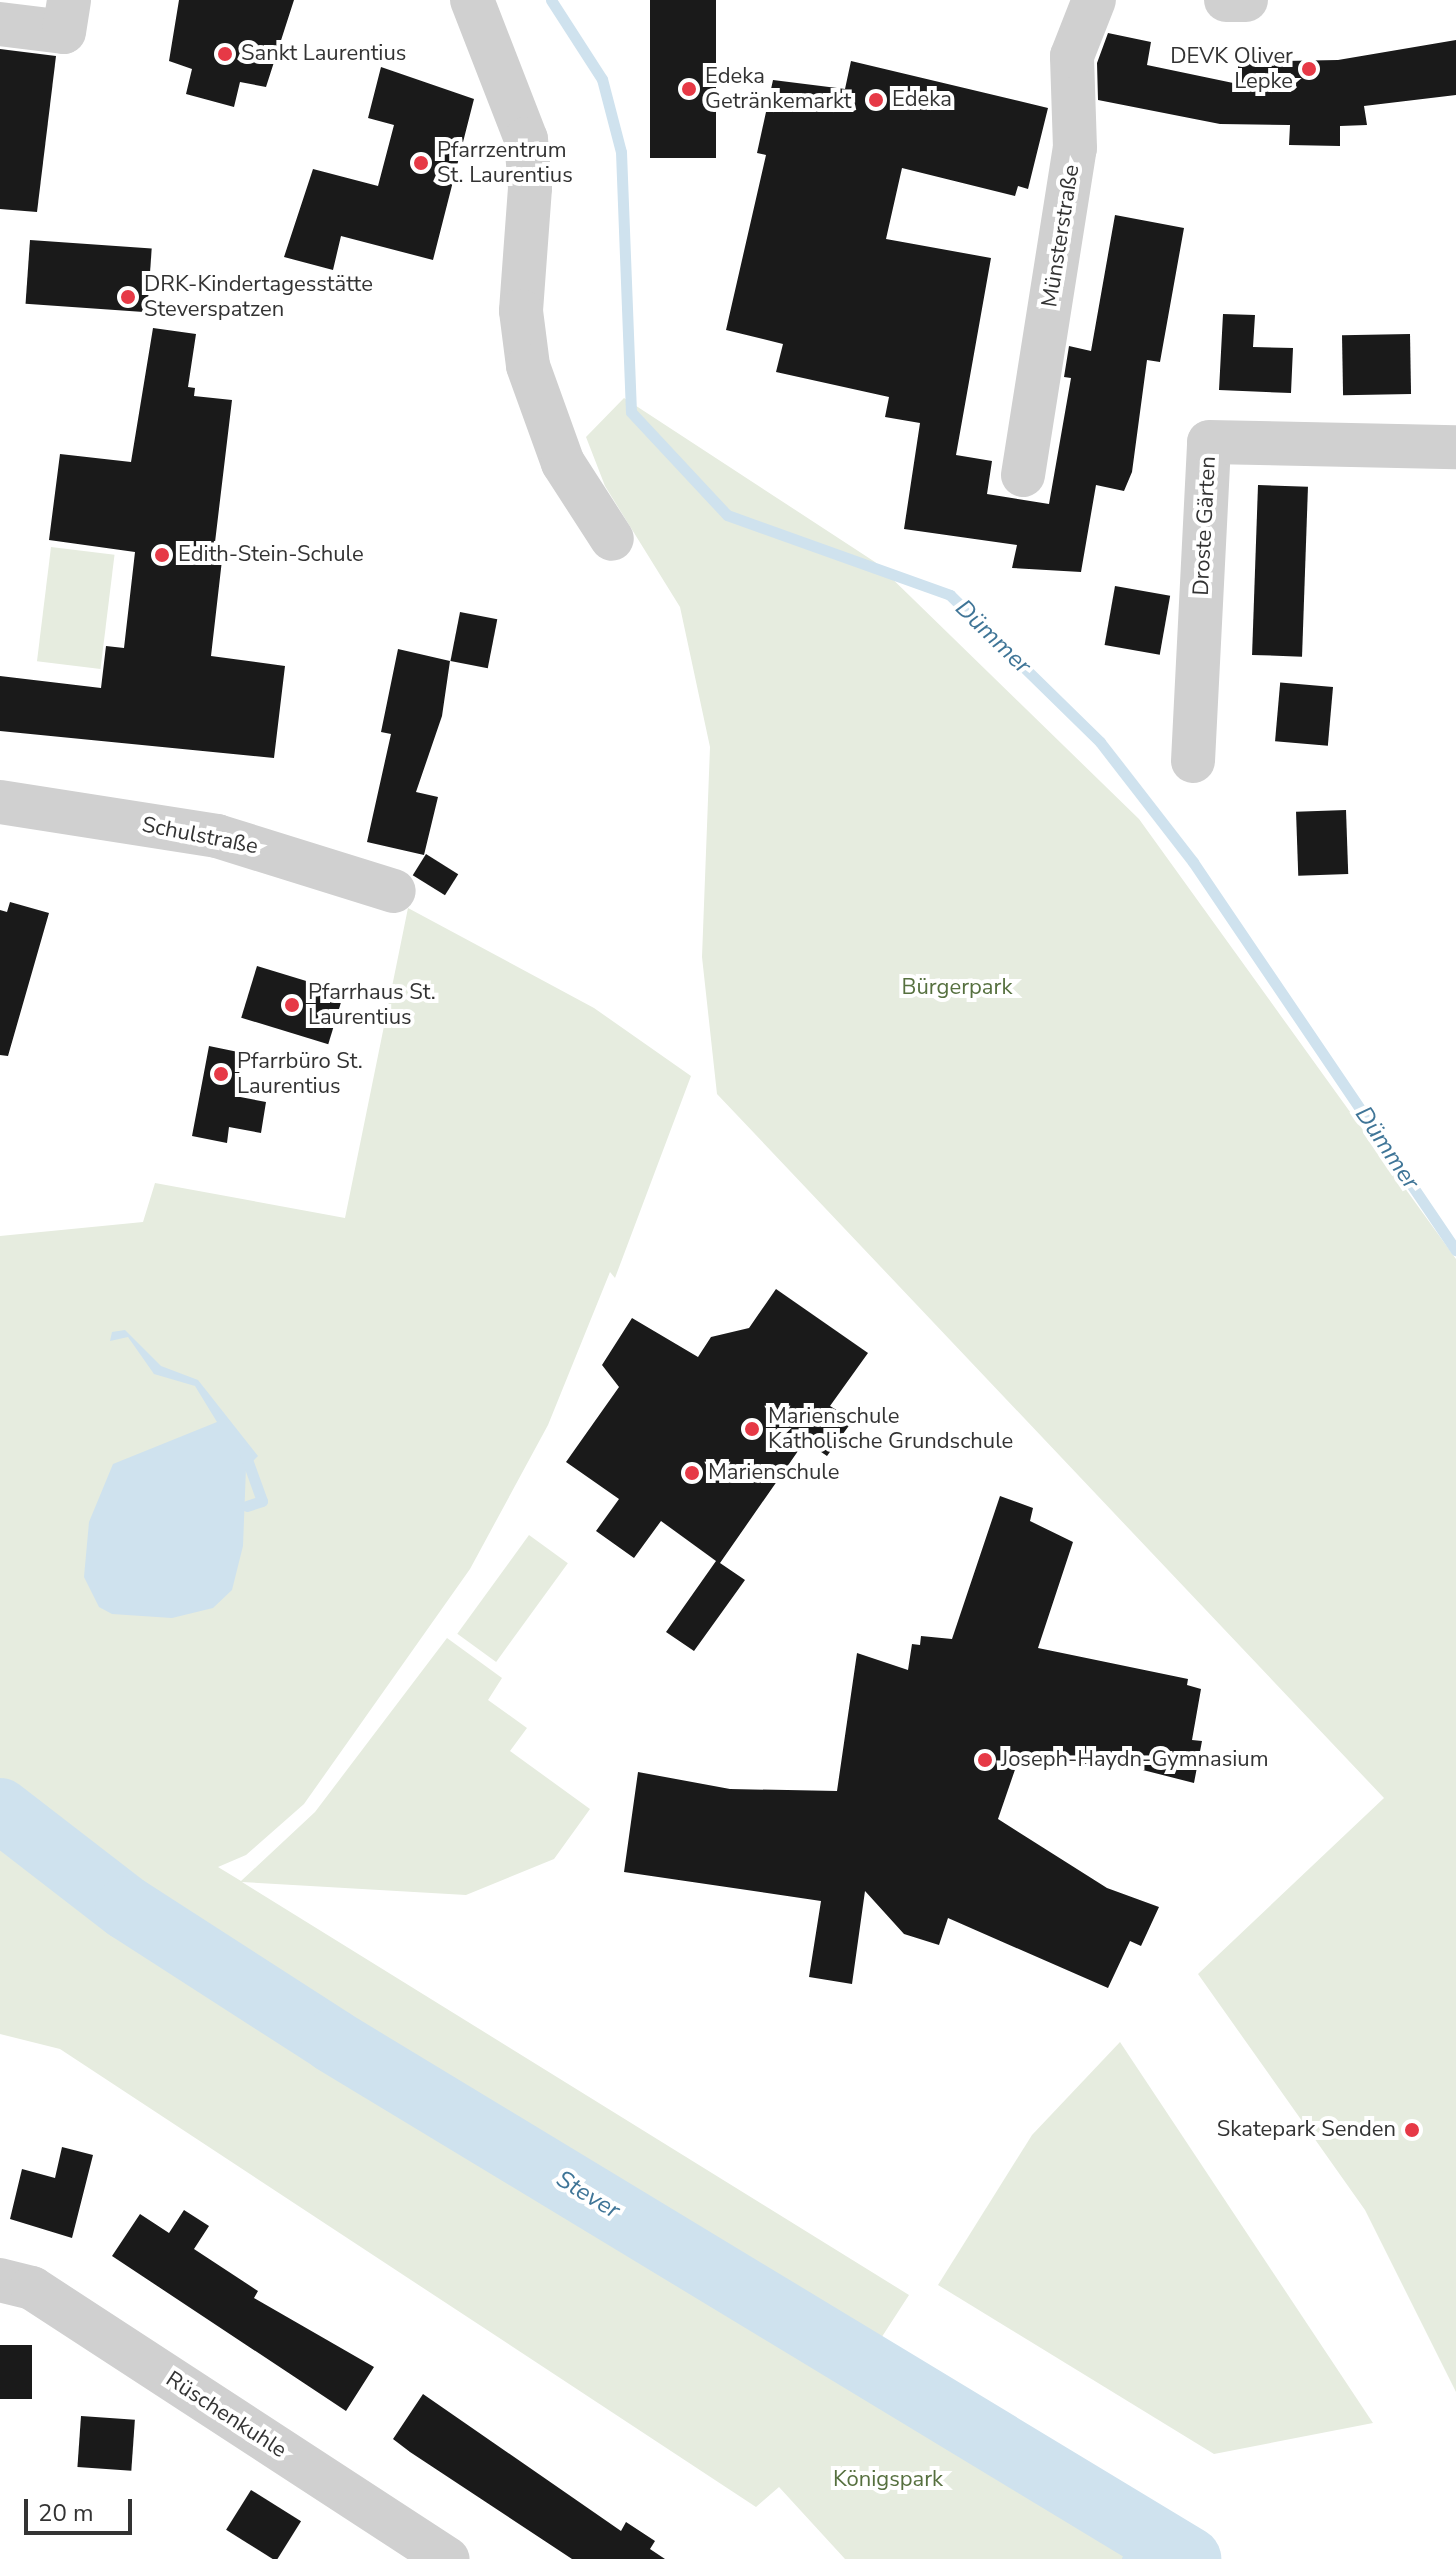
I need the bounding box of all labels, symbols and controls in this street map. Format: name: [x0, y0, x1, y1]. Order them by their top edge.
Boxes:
place label: Sankt Laurentius: [241, 41, 406, 67]
place label: DEVK Oliver Lepke: [1170, 43, 1293, 94]
marker: Sankt Laurentius: [216, 45, 234, 63]
marker: DEVK Oliver Lepke: [1300, 60, 1318, 78]
place label: Edeka Getränkemarkt: [705, 63, 852, 114]
marker: Edeka Getränkemarkt: [680, 80, 698, 98]
place label: Edeka: [892, 87, 952, 113]
marker: Edeka: [867, 91, 885, 109]
place label: Pfarrzentrum St. Laurentius: [437, 137, 573, 188]
marker: Pfarrzentrum St. Laurentius: [412, 154, 430, 172]
street label: Münsterstraße: [1037, 163, 1085, 309]
place label: DRK-Kindertagesstätte Steverspatzen: [144, 271, 373, 322]
marker: DRK-Kindertagesstätte Steverspatzen: [119, 288, 137, 306]
street label: Droste Gärten: [1188, 456, 1222, 596]
place label: Edith-Stein-Schule: [178, 542, 364, 568]
marker: Edith-Stein-Schule: [153, 546, 171, 564]
water label: Dümmer: [949, 594, 1037, 680]
street label: Schulstraße: [140, 812, 260, 860]
park label: Bürgerpark: [902, 975, 1012, 1001]
place label: Pfarrhaus St. Laurentius: [308, 979, 436, 1030]
marker: Pfarrhaus St. Laurentius: [283, 996, 301, 1014]
place label: Pfarrbüro St. Laurentius: [237, 1048, 363, 1100]
marker: Pfarrbüro St. Laurentius: [212, 1065, 230, 1083]
water label: Dümmer: [1349, 1101, 1425, 1195]
place label: Marienschule Katholische Grundschule: [768, 1403, 1013, 1454]
marker: Marienschule Katholische Grundschule: [743, 1420, 761, 1438]
place label: Marienschule: [708, 1460, 839, 1486]
marker: Marienschule: [683, 1464, 701, 1482]
place label: Joseph-Haydn-Gymnasium: [1001, 1747, 1269, 1773]
marker: Joseph-Haydn-Gymnasium: [976, 1751, 994, 1769]
place label: Skatepark Senden: [1217, 2117, 1396, 2143]
marker: Skatepark Senden: [1403, 2121, 1421, 2139]
water label: Stever: [551, 2165, 625, 2225]
street label: Rüschenkuhle: [161, 2366, 291, 2464]
park label: Königspark: [833, 2467, 943, 2493]
scale bar: [28, 2483, 136, 2533]
text: 20 m: [38, 2497, 94, 2529]

